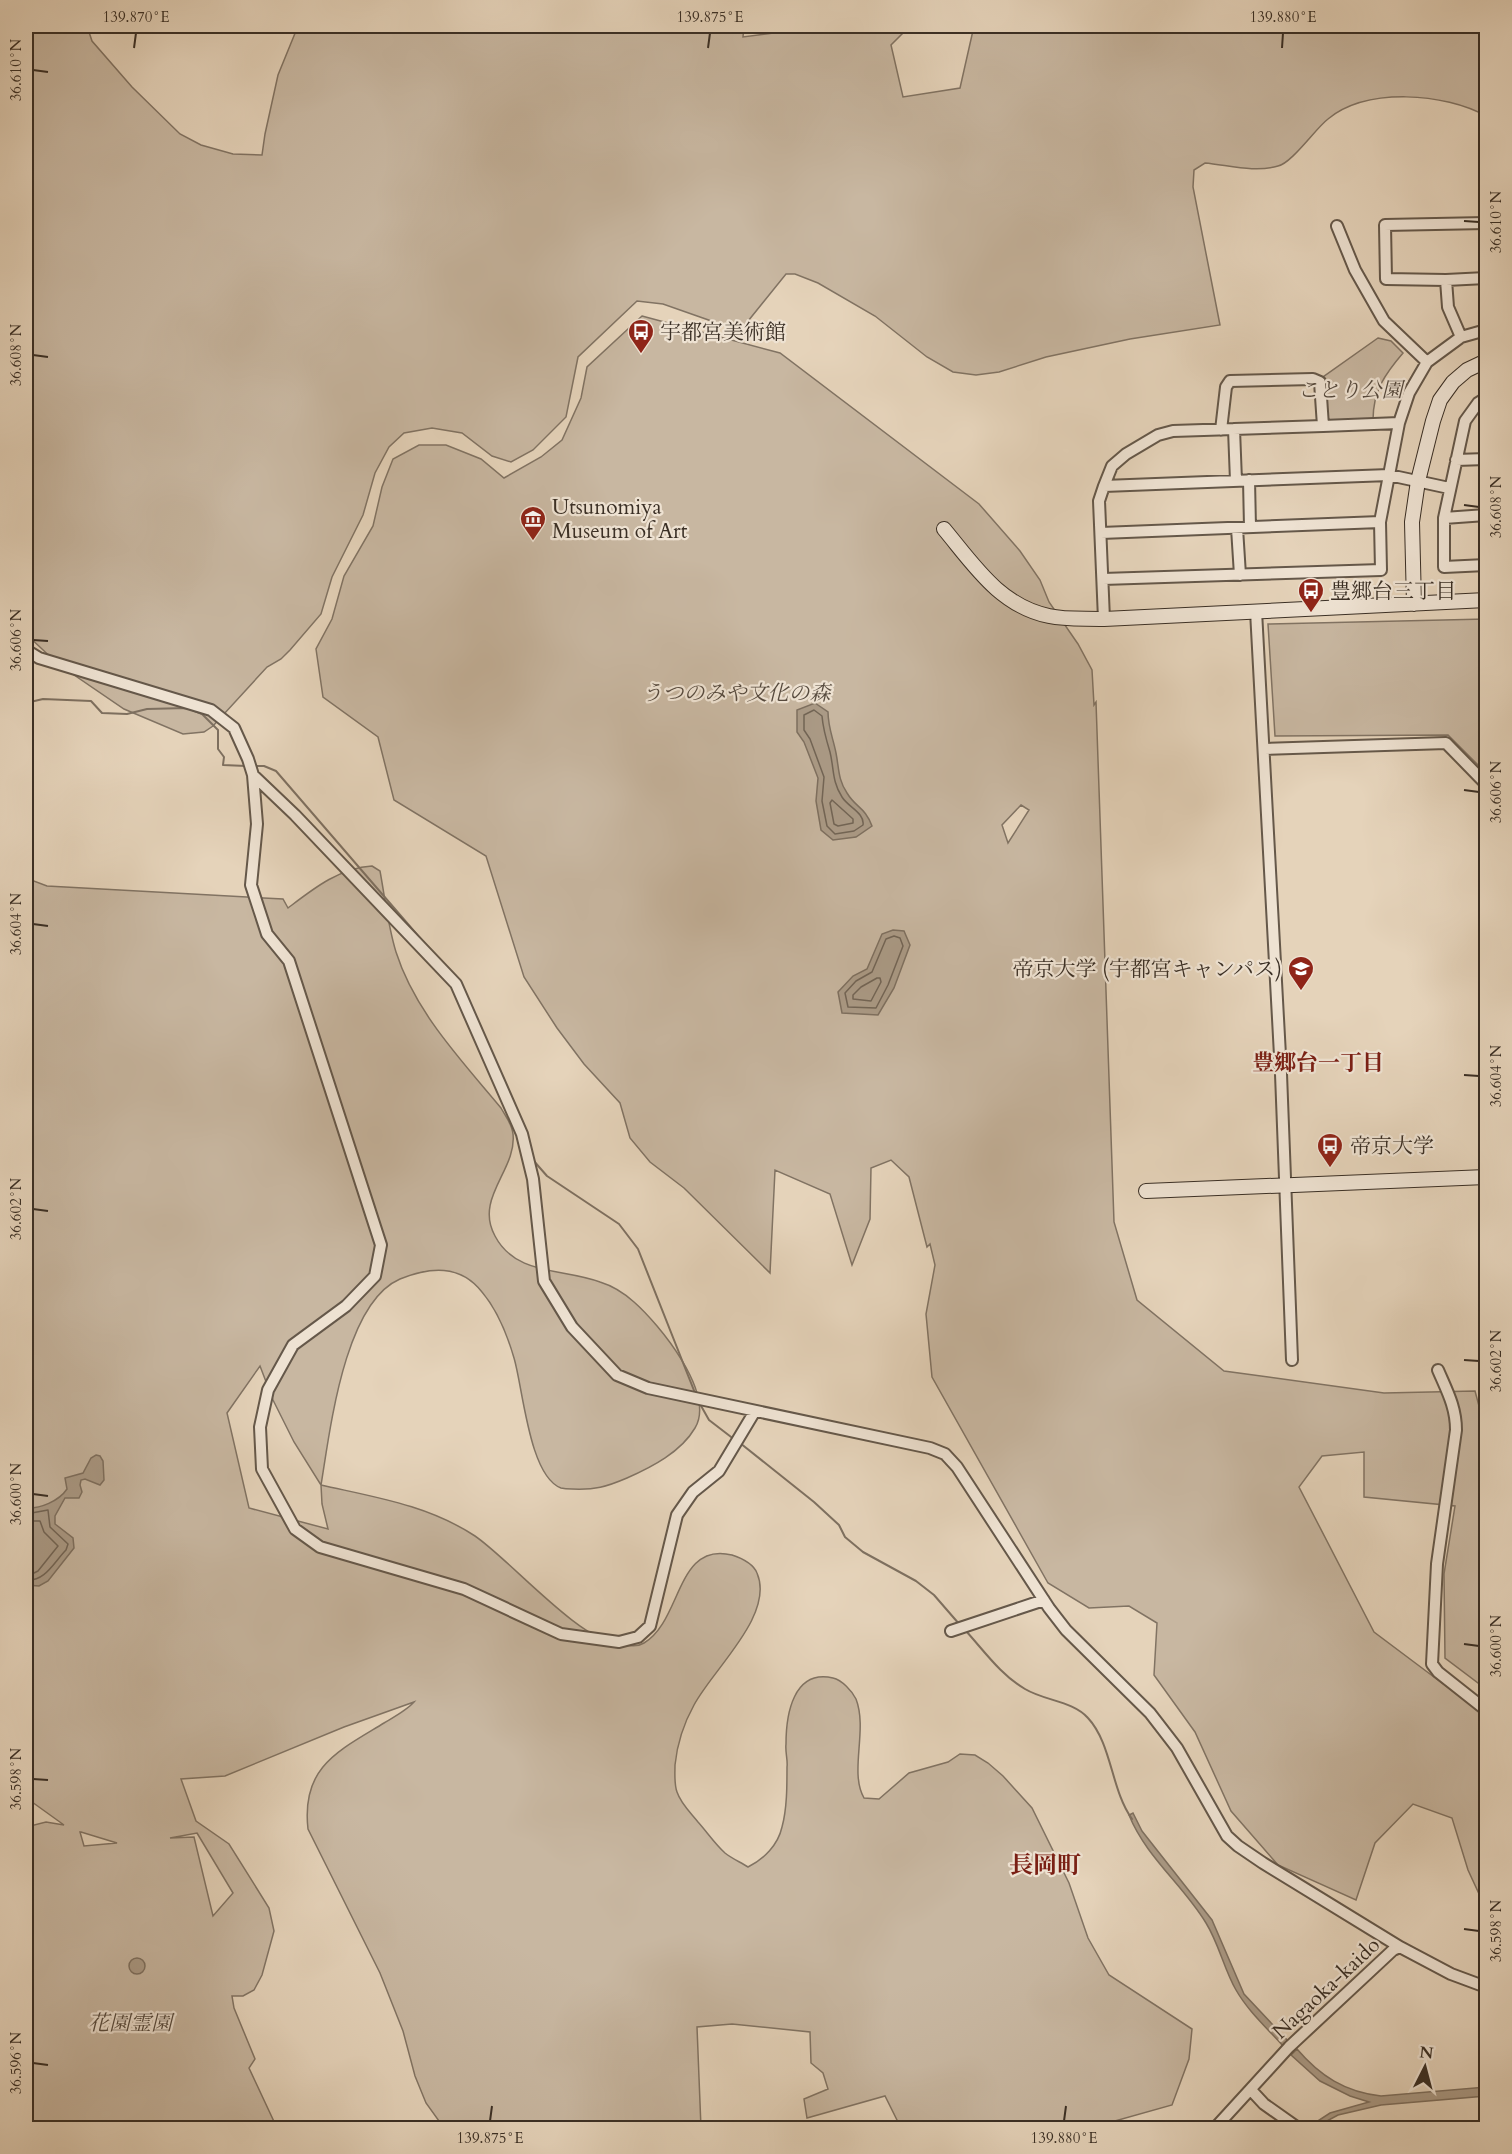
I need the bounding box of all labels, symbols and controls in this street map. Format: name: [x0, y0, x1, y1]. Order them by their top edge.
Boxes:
text: 139.870°E: [103, 7, 169, 27]
text: 139.875°E: [677, 7, 743, 27]
text: 139.880°E: [1250, 7, 1316, 27]
text: 36.610°N: [6, 38, 26, 101]
text: 36.610°N: [1486, 190, 1506, 253]
bus stop icon: 宇都宮美術館: [626, 317, 656, 355]
place label: 宇都宮美術館: [660, 318, 786, 347]
text: 36.608°N: [6, 323, 26, 386]
park label: ことり公園: [1298, 376, 1405, 405]
text: 36.608°N: [1486, 475, 1506, 538]
place label: Utsunomiya Museum of Art: [552, 493, 688, 546]
museum icon: Utsunomiya Museum of Art: [518, 504, 548, 542]
bus stop icon: 豊郷台三丁目: [1296, 576, 1326, 614]
place label: 豊郷台三丁目: [1330, 577, 1456, 606]
text: 36.606°N: [6, 608, 26, 671]
park label: うつのみや文化の森: [642, 679, 832, 708]
text: 36.606°N: [1486, 760, 1506, 823]
text: 36.604°N: [6, 892, 26, 955]
school or university icon: 帝京大学 (宇都宮キャンパス): [1286, 954, 1316, 992]
place label: 帝京大学 (宇都宮キャンパス): [1013, 955, 1282, 984]
text: 36.604°N: [1486, 1044, 1506, 1107]
district label: 豊郷台一丁目: [1252, 1048, 1384, 1078]
bus stop icon: 帝京大学: [1315, 1131, 1345, 1169]
place label: 帝京大学: [1350, 1132, 1434, 1161]
text: 36.602°N: [6, 1177, 26, 1240]
text: 36.602°N: [1486, 1329, 1506, 1392]
text: 36.600°N: [6, 1462, 26, 1525]
text: 36.600°N: [1486, 1614, 1506, 1677]
text: 36.598°N: [6, 1747, 26, 1810]
district label: 長岡町: [1009, 1849, 1081, 1882]
text: 36.598°N: [1486, 1899, 1506, 1962]
street label: Nagaoka-kaido: [1266, 1931, 1387, 2046]
park label: 花園霊園: [88, 2009, 175, 2038]
text: 36.596°N: [6, 2031, 26, 2094]
north arrow: [1395, 2037, 1455, 2097]
text: N: [1418, 2041, 1435, 2065]
text: 139.875°E: [457, 2128, 523, 2148]
text: 139.880°E: [1031, 2128, 1097, 2148]

